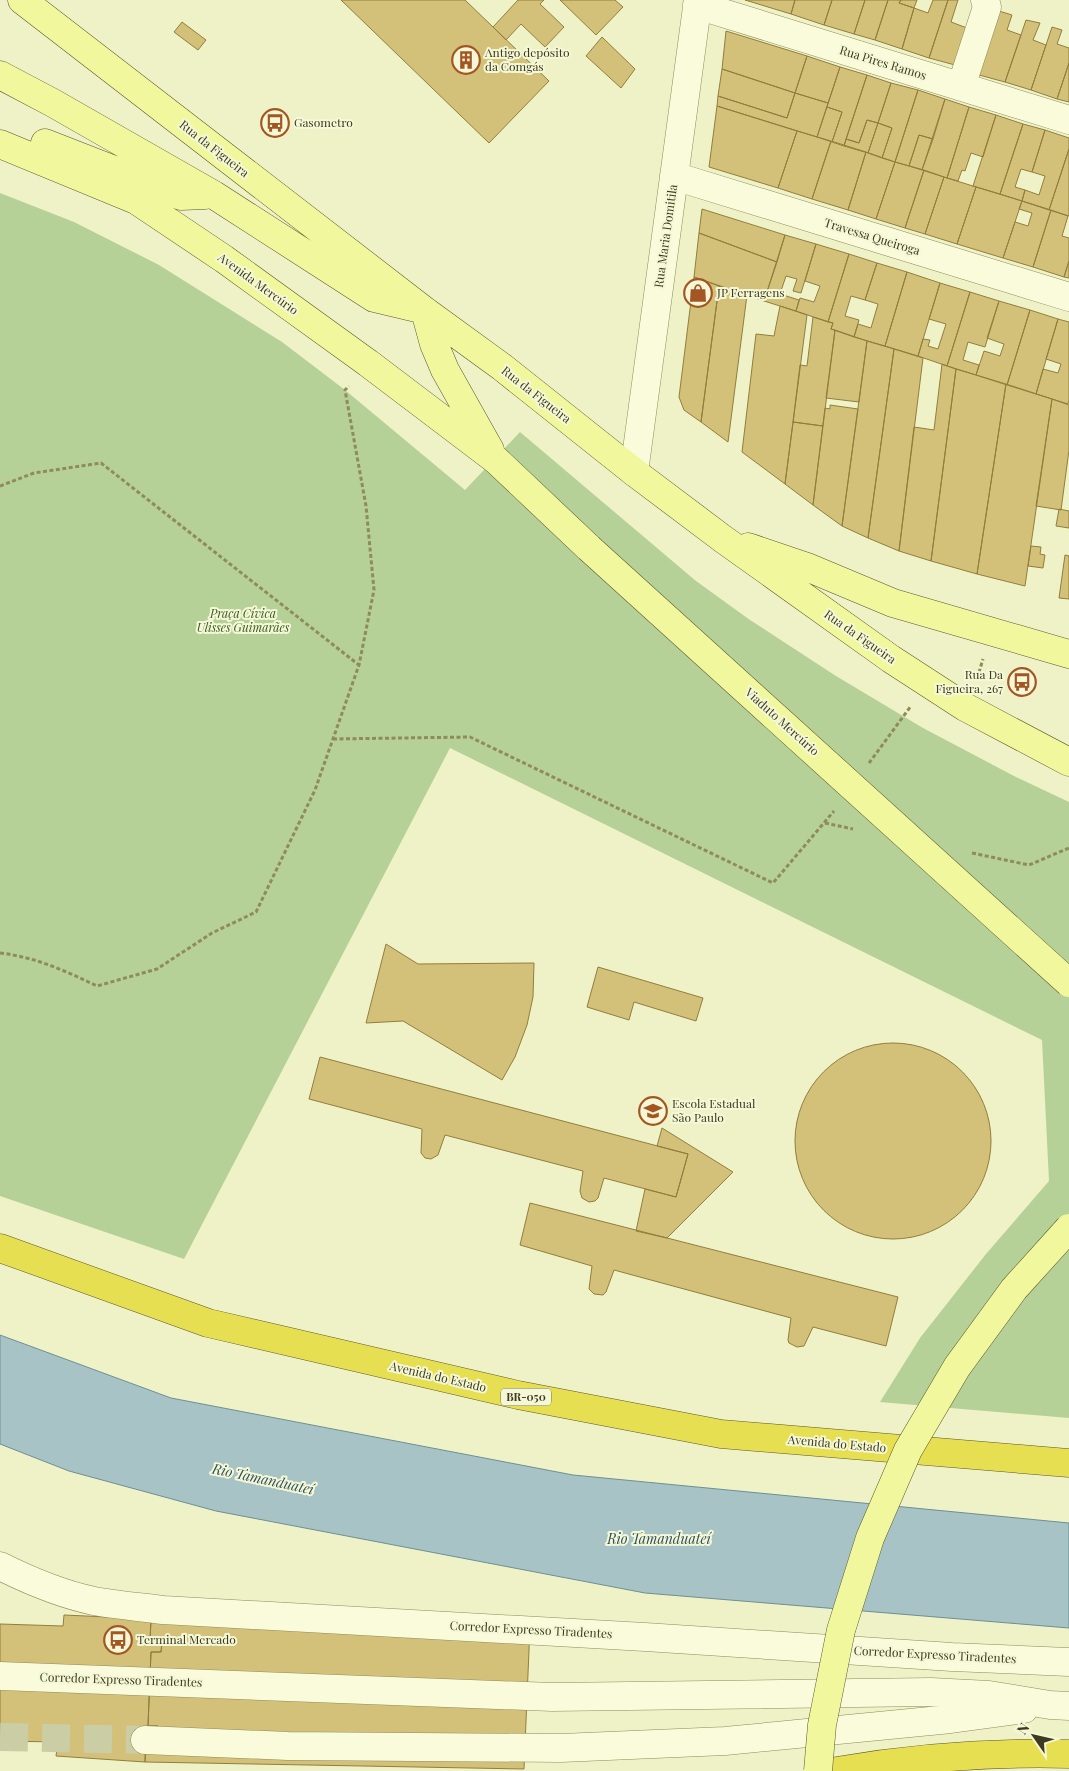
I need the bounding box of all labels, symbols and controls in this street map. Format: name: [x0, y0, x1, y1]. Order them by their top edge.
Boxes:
street label: Rua Pires Ramos: [838, 41, 929, 83]
place label: Antigo depósito da Comgás: [484, 44, 570, 74]
building icon: Antigo depósito da Comgás: [451, 45, 481, 75]
bus stop icon: Gasometro: [260, 108, 290, 138]
place label: Gasometro: [294, 114, 353, 130]
street label: Rua da Figueira: [177, 116, 253, 180]
street label: Rua Maria Domitila: [650, 183, 680, 289]
street label: Travessa Queiroga: [822, 214, 922, 258]
street label: Avenida Mercúrio: [214, 248, 302, 318]
shop icon: JP Ferragens: [683, 278, 713, 308]
place label: JP Ferragens: [716, 284, 785, 300]
street label: Rua da Figueira: [499, 362, 575, 426]
park label: Praça Cívica Ulisses Guimarães: [197, 605, 290, 635]
street label: Rua da Figueira: [822, 606, 900, 667]
place label: Rua Da Figueira, 267: [935, 666, 1003, 696]
bus stop icon: Rua Da Figueira, 267: [1007, 667, 1037, 697]
street label: Viaduto Mercúrio: [742, 683, 823, 759]
place label: Escola Estadual São Paulo: [672, 1095, 756, 1125]
school or university icon: Escola Estadual São Paulo: [638, 1096, 668, 1126]
street label: Avenida do Estado: [387, 1357, 489, 1395]
road number: BR-050: [501, 1388, 551, 1405]
street label: Avenida do Estado: [786, 1431, 887, 1455]
water label: Rio Tamanduateí: [210, 1458, 317, 1499]
water label: Rio Tamanduateí: [606, 1529, 712, 1548]
street label: Corredor Expresso Tiradentes: [449, 1617, 613, 1641]
bus stop icon: Terminal Mercado: [103, 1625, 133, 1655]
place label: Terminal Mercado: [137, 1631, 236, 1647]
street label: Corredor Expresso Tiradentes: [853, 1642, 1017, 1666]
street label: Corredor Expresso Tiradentes: [39, 1668, 203, 1690]
north arrow: [1009, 1711, 1059, 1761]
text: N: [1012, 1719, 1034, 1738]

